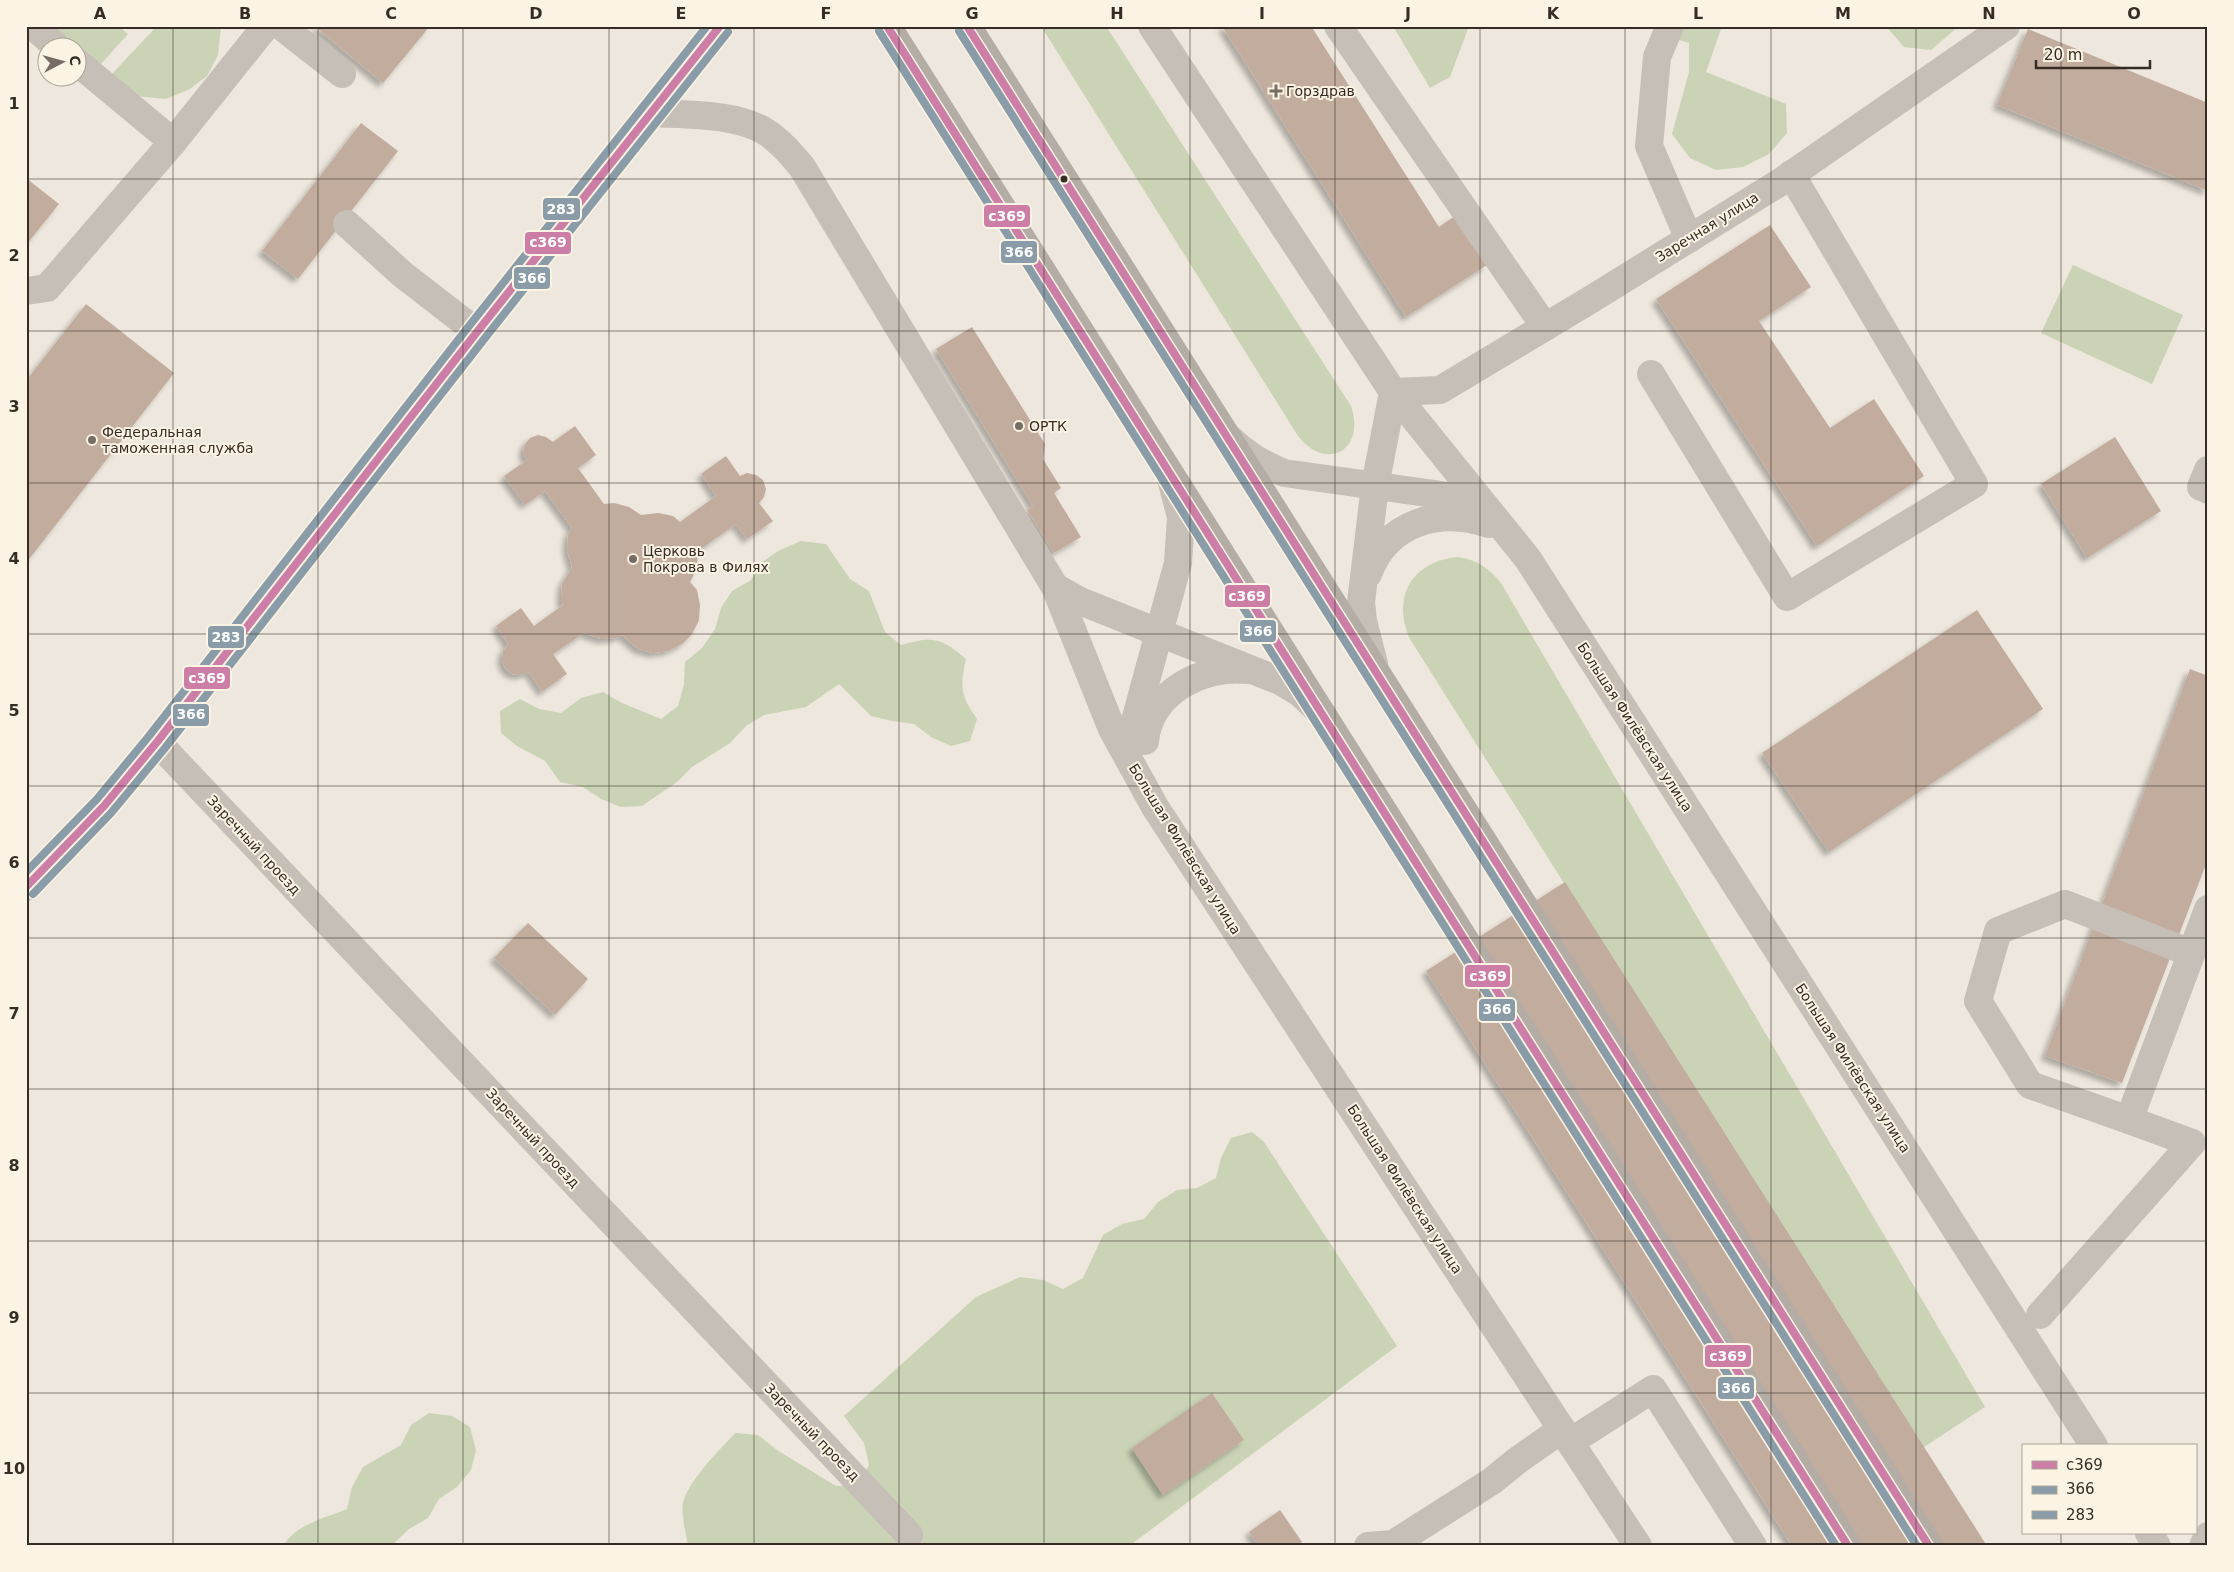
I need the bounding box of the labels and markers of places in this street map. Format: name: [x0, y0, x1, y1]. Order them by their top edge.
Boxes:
place label: Горздрав: [1286, 83, 1355, 99]
marker: Горздрав: [1270, 85, 1282, 97]
unlabelled marker: [1059, 174, 1069, 184]
place label: ОРТК: [1029, 418, 1067, 434]
marker: ОРТК: [1013, 420, 1025, 432]
place label: Федеральная таможенная служба: [102, 424, 254, 456]
marker: Федеральная таможенная служба: [86, 434, 98, 446]
place label: Церковь Покрова в Филях: [643, 543, 769, 575]
marker: Церковь Покрова в Филях: [627, 553, 639, 565]

